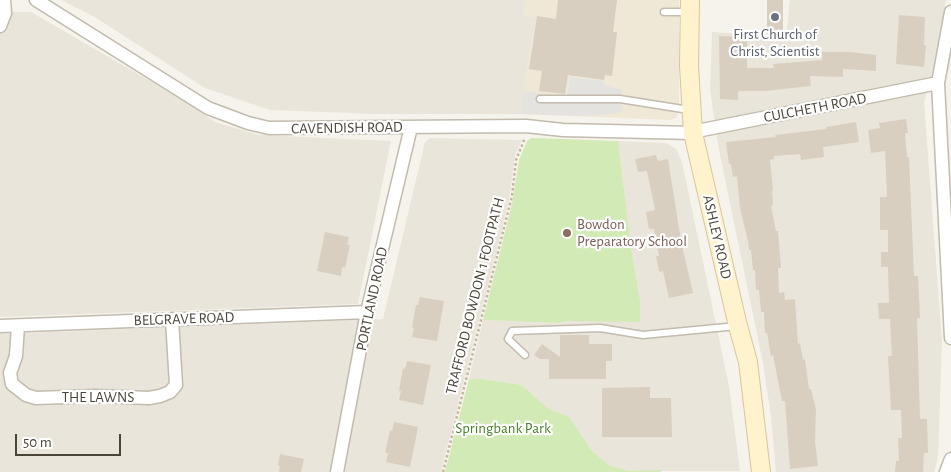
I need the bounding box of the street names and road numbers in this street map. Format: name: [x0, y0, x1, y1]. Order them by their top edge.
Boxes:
street label: CULCHETH ROAD: [762, 89, 868, 127]
street label: CAVENDISH ROAD: [291, 118, 403, 138]
street label: ASHLEY ROAD: [699, 193, 735, 281]
street label: TRAFFORD BOWDON 1 FOOTPATH: [442, 196, 508, 396]
street label: PORTLAND ROAD: [352, 245, 392, 353]
street label: BELGRAVE ROAD: [133, 308, 235, 330]
street label: THE LAWNS: [62, 388, 134, 406]

